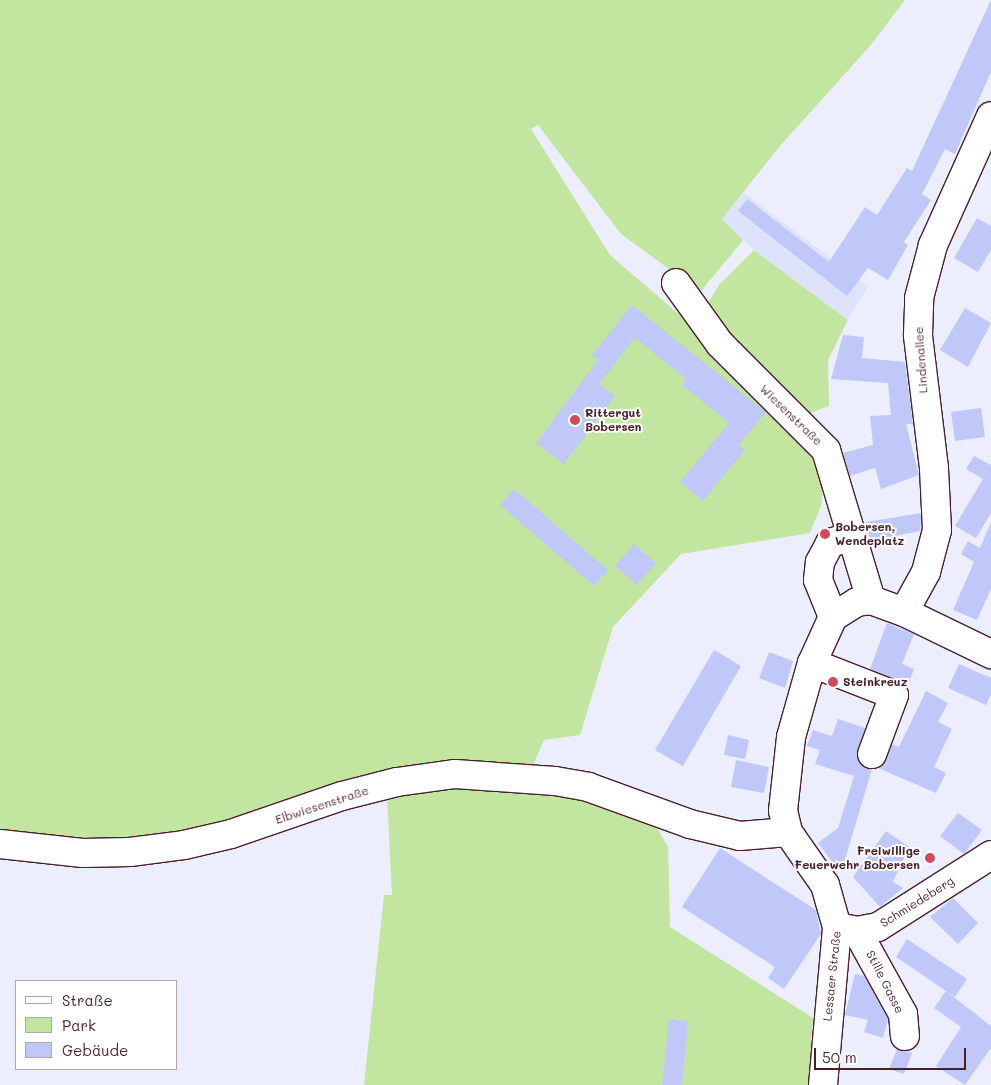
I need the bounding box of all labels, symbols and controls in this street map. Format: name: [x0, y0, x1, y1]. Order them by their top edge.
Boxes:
street label: Lindenallee: [911, 326, 931, 394]
street label: Wiesenstraße: [757, 382, 825, 448]
place label: Rittergut Bobersen: [585, 406, 641, 434]
marker: Rittergut Bobersen: [569, 414, 581, 426]
place label: Bobersen, Wendeplatz: [835, 520, 904, 548]
marker: Bobersen, Wendeplatz: [819, 528, 831, 540]
place label: Steinkreuz: [843, 675, 907, 689]
marker: Steinkreuz: [827, 676, 839, 688]
street label: Elbwiesenstraße: [273, 783, 371, 827]
place label: Freiwillige Feuerwehr Bobersen: [794, 844, 920, 872]
marker: Freiwillige Feuerwehr Bobersen: [924, 852, 936, 864]
street label: Schmiedeberg: [877, 874, 957, 930]
street label: Lessaer Straße: [820, 930, 844, 1022]
street label: Stille Gasse: [863, 948, 907, 1016]
legend: [15, 980, 178, 1070]
text: Straße: [62, 990, 113, 1010]
text: Park: [62, 1015, 96, 1035]
scale bar: [816, 1038, 968, 1070]
text: Gebäude: [62, 1040, 128, 1060]
text: 50 m: [822, 1047, 857, 1067]

